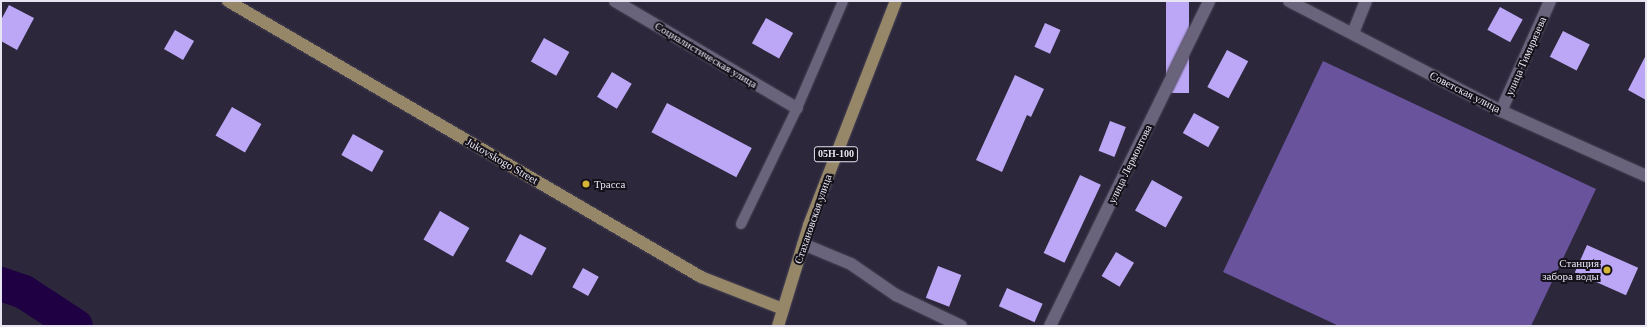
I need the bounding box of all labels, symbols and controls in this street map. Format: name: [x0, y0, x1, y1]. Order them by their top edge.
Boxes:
street label: улица Тимирязева: [1503, 15, 1549, 97]
street label: Социалистическая улица: [652, 19, 760, 91]
street label: Советская улица: [1427, 68, 1503, 116]
street label: улица Лермонтова: [1105, 122, 1155, 206]
street label: Jukovskogo Street: [464, 135, 540, 187]
road number: 05Н-100: [813, 146, 859, 162]
street label: Стахановская улица: [792, 173, 834, 265]
place label: Трасса: [594, 177, 625, 191]
marker: Трасса: [581, 179, 591, 189]
place label: Станция забора воды: [1542, 257, 1599, 283]
marker: Станция забора воды: [1602, 265, 1612, 275]

